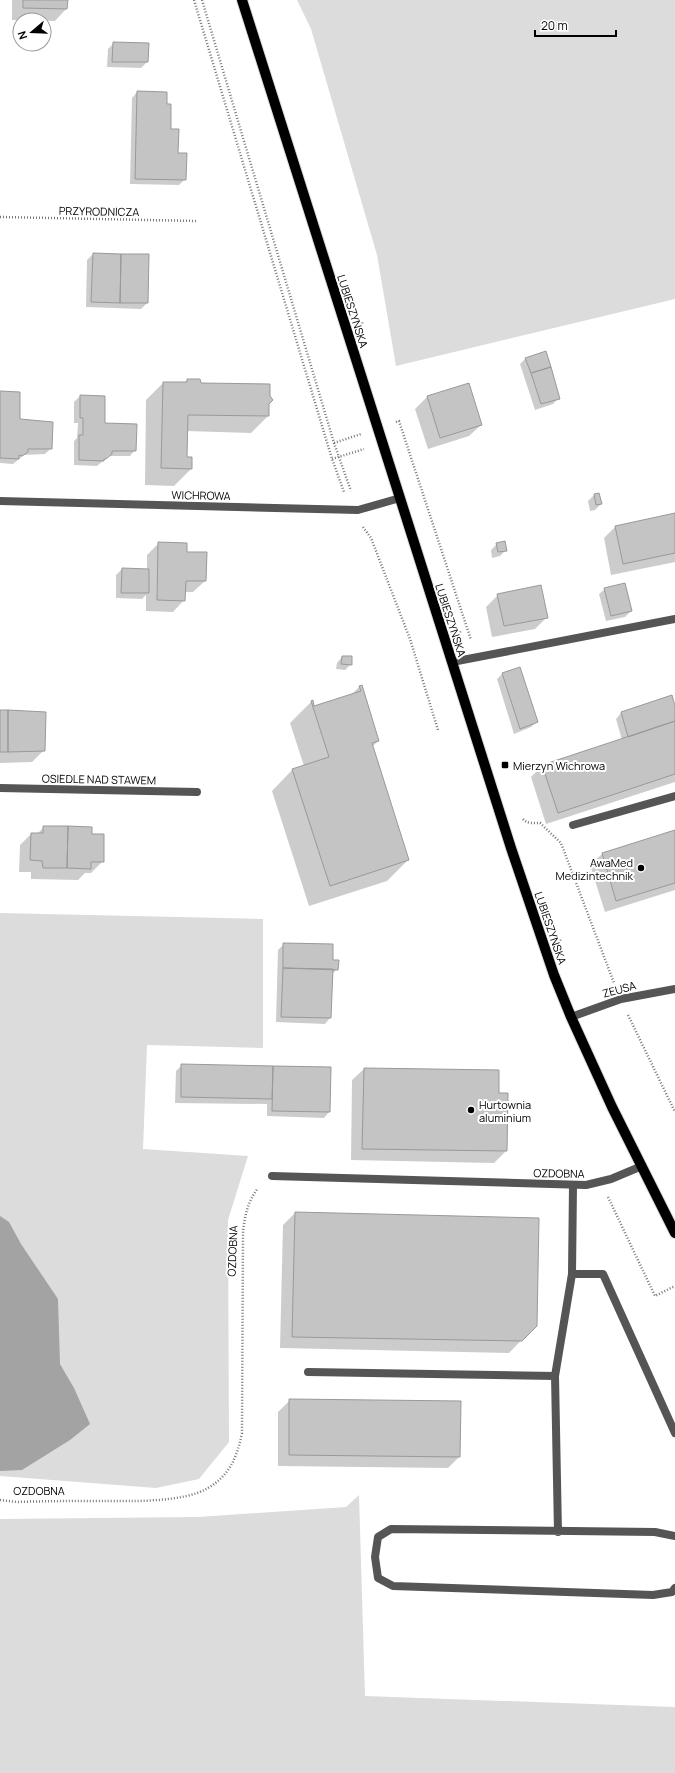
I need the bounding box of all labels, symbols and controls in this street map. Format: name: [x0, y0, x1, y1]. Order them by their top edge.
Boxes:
north arrow: [12, 12, 52, 52]
scale bar: [535, 12, 616, 38]
text: 20 m: [541, 17, 568, 34]
text: N: [14, 29, 30, 42]
street label: PRZYRODNICZA: [59, 203, 139, 219]
street label: LUBIESZYŃSKA: [334, 272, 372, 350]
street label: WICHROWA: [171, 487, 231, 503]
street label: LUBIESZYŃSKA: [432, 581, 470, 659]
place label: Mierzyn Wichrowa: [513, 758, 605, 773]
marker: Mierzyn Wichrowa: [500, 760, 510, 770]
street label: OSIEDLE NAD STAWEM: [42, 771, 156, 787]
place label: AwaMed Medizintechnik: [556, 855, 634, 883]
marker: AwaMed Medizintechnik: [636, 863, 646, 873]
street label: LUBIESZYŃSKA: [532, 890, 570, 966]
street label: ZEUSA: [601, 977, 637, 1001]
place label: Hurtownia aluminium: [479, 1097, 531, 1125]
marker: Hurtownia aluminium: [466, 1105, 476, 1115]
street label: OZDOBNA: [533, 1165, 585, 1181]
street label: OZDOBNA: [224, 1225, 240, 1277]
street label: OZDOBNA: [13, 1483, 65, 1498]

